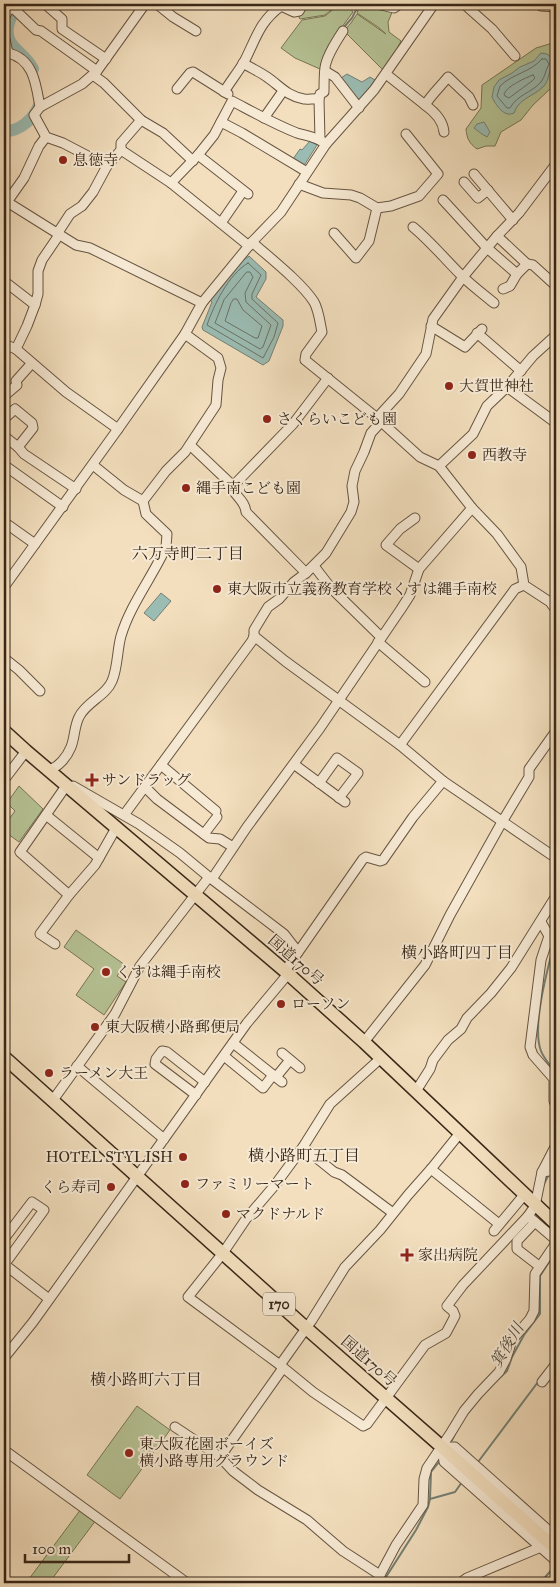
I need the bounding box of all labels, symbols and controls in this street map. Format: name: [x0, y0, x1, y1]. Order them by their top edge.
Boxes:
place label: 息徳寺: [73, 151, 118, 169]
marker: 息徳寺: [57, 154, 69, 166]
place label: 大賀世神社: [459, 377, 534, 395]
marker: 大賀世神社: [443, 380, 455, 392]
place label: さくらいこども園: [277, 410, 397, 428]
marker: さくらいこども園: [261, 413, 273, 425]
place label: 西教寺: [482, 446, 527, 464]
marker: 西教寺: [466, 449, 478, 461]
place label: 縄手南こども園: [196, 479, 301, 497]
marker: 縄手南こども園: [180, 482, 192, 494]
district label: 六万寺町二丁目: [132, 544, 244, 563]
place label: 東大阪市立義務教育学校くすは縄手南校: [227, 580, 497, 598]
marker: 東大阪市立義務教育学校くすは縄手南校: [211, 583, 223, 595]
place label: サンドラッグ: [102, 771, 191, 789]
marker: サンドラッグ: [86, 774, 98, 786]
street label: 国道170号: [265, 931, 327, 989]
district label: 横小路町四丁目: [401, 943, 513, 962]
place label: くすは縄手南校: [116, 963, 221, 981]
marker: くすは縄手南校: [100, 966, 112, 978]
place label: ローソン: [291, 995, 350, 1013]
marker: ローソン: [275, 998, 287, 1010]
place label: 東大阪横小路郵便局: [105, 1018, 240, 1036]
marker: 東大阪横小路郵便局: [89, 1021, 101, 1033]
place label: ラーメン大王: [59, 1064, 148, 1082]
marker: ラーメン大王: [43, 1067, 55, 1079]
district label: 横小路町五丁目: [248, 1146, 360, 1165]
place label: HOTEL STYLISH: [46, 1148, 173, 1166]
marker: HOTEL STYLISH: [177, 1151, 189, 1163]
place label: ファミリーマート: [195, 1175, 315, 1193]
place label: くら寿司: [41, 1178, 101, 1196]
marker: ファミリーマート: [179, 1178, 191, 1190]
marker: くら寿司: [105, 1181, 117, 1193]
place label: マクドナルド: [236, 1205, 325, 1223]
marker: マクドナルド: [220, 1208, 232, 1220]
place label: 家出病院: [418, 1246, 478, 1264]
marker: 家出病院: [400, 1248, 414, 1262]
road number: 170: [263, 1292, 295, 1316]
water label: 箕後川: [486, 1318, 529, 1370]
street label: 国道170号: [338, 1332, 400, 1390]
district label: 横小路町六丁目: [90, 1370, 202, 1389]
place label: 東大阪花園ボーイズ 横小路専用グラウンド: [139, 1435, 289, 1470]
marker: 東大阪花園ボーイズ 横小路専用グラウンド: [123, 1447, 135, 1459]
scale bar: [25, 1532, 129, 1564]
text: 100 m: [32, 1540, 72, 1558]

